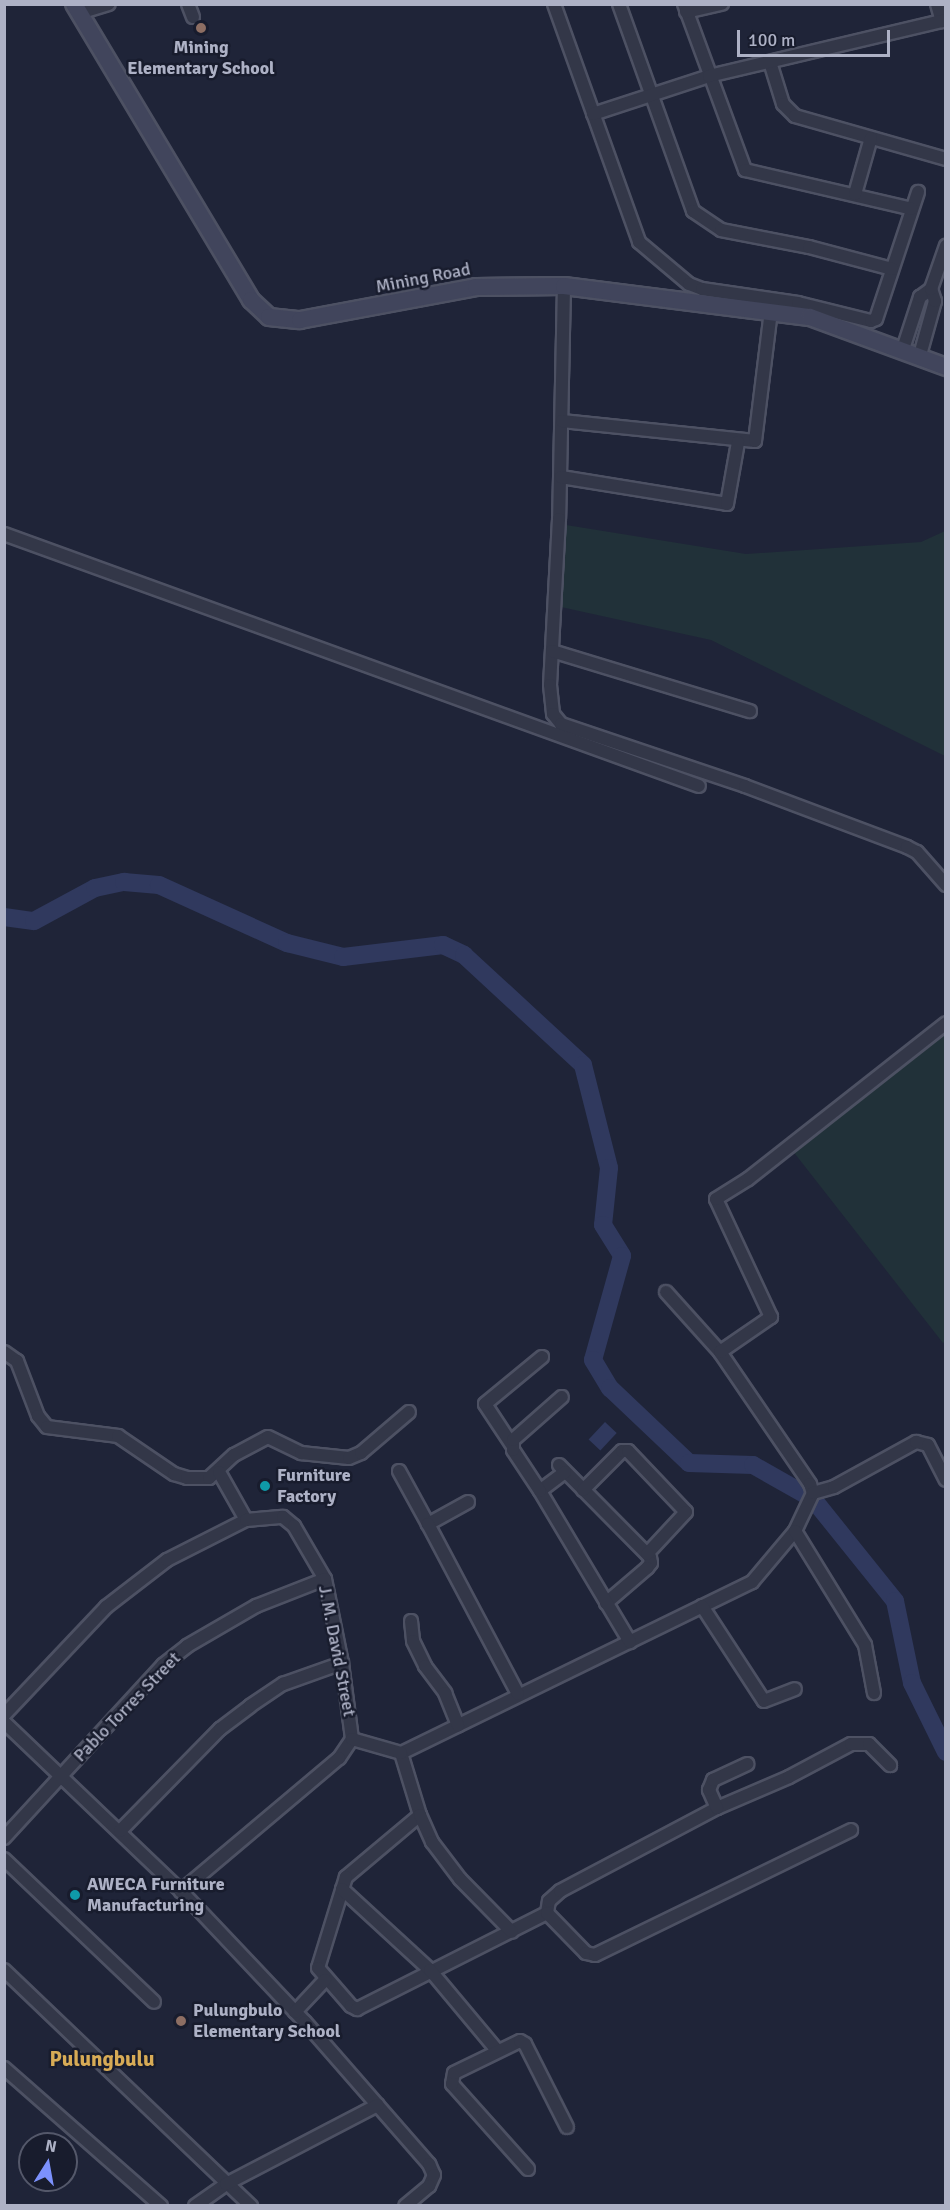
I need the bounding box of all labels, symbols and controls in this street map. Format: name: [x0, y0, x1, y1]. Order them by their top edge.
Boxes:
scale bar: [740, 18, 893, 56]
marker: Mining Elementary School: [194, 21, 208, 35]
text: 100 m: [748, 29, 795, 51]
place label: Mining Elementary School: [127, 37, 275, 80]
street label: Mining Road: [374, 258, 472, 298]
place label: Furniture Factory: [277, 1465, 351, 1508]
marker: Furniture Factory: [258, 1479, 272, 1493]
street label: J. M. David Street: [314, 1584, 360, 1718]
street label: Pablo Torres Street: [69, 1648, 185, 1766]
place label: AWECA Furniture Manufacturing: [87, 1874, 225, 1916]
marker: AWECA Furniture Manufacturing: [68, 1888, 82, 1902]
place label: Pulungbulo Elementary School: [193, 2000, 340, 2042]
marker: Pulungbulo Elementary School: [174, 2014, 188, 2028]
district label: Pulungbulu: [50, 2046, 154, 2072]
north arrow: [18, 2132, 78, 2192]
text: N: [44, 2135, 58, 2157]

